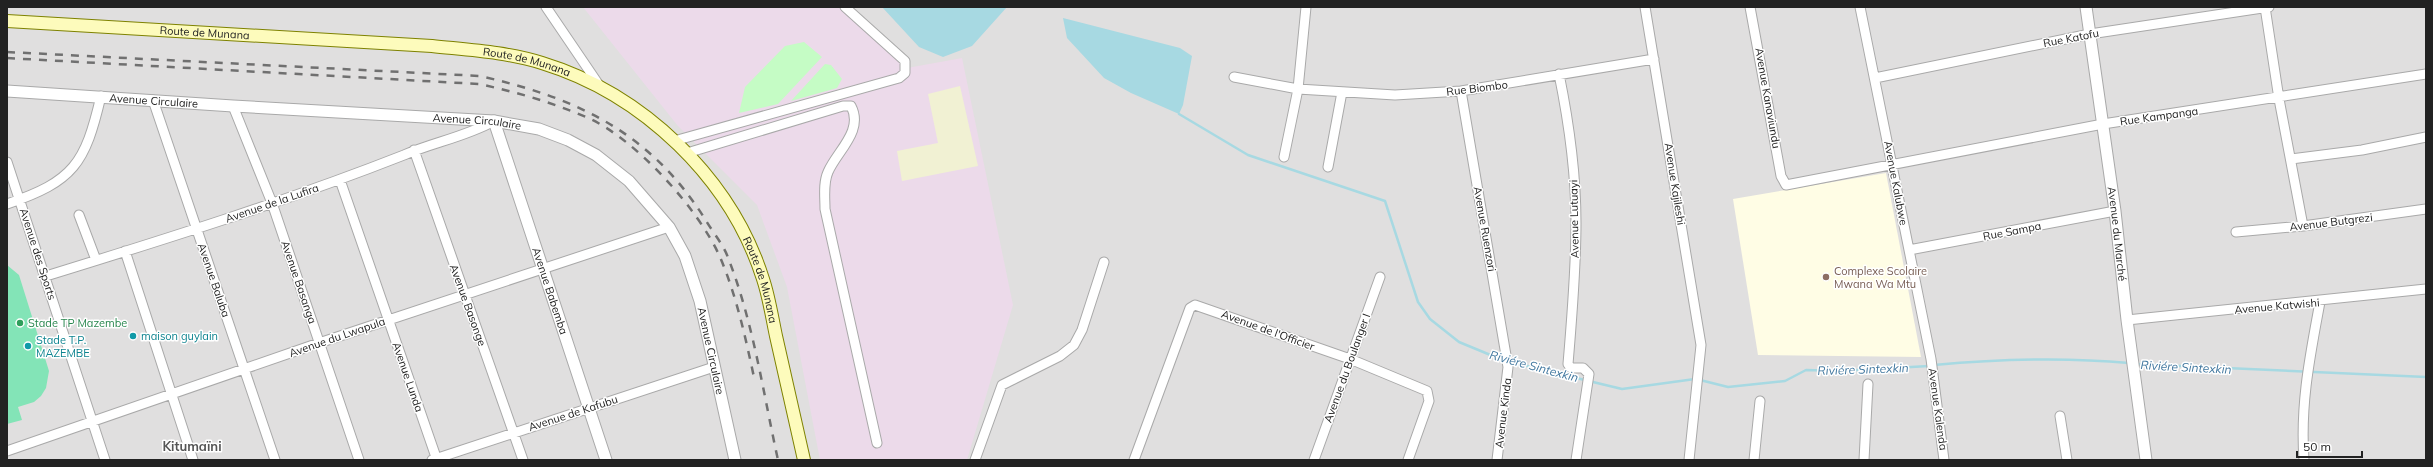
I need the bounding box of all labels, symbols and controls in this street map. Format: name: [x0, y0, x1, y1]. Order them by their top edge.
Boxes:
street label: Route de Munana: [159, 23, 250, 42]
street label: Rue Katofu: [2042, 26, 2100, 50]
street label: Route de Munana: [482, 44, 573, 80]
street label: Avenue Kanaviundu: [1752, 47, 1784, 149]
street label: Rue Biombo: [1446, 77, 1508, 99]
street label: Avenue Circulaire: [109, 91, 199, 111]
street label: Rue Kampanga: [2119, 104, 2199, 128]
street label: Avenue Circulaire: [432, 110, 522, 133]
street label: Avenue Kalubwe: [1881, 140, 1911, 226]
street label: Avenue Kajileshi: [1662, 142, 1688, 226]
street label: Avenue de la Lufira: [223, 180, 321, 226]
street label: Avenue Lutuayi: [1566, 180, 1582, 258]
street label: Avenue Ruenzori: [1471, 185, 1499, 273]
street label: Avenue du Marché: [2105, 186, 2130, 282]
street label: Avenue des Sports: [17, 206, 59, 302]
street label: Avenue Butgrezi: [2289, 210, 2373, 234]
street label: Rue Sampa: [1982, 218, 2042, 244]
street label: Route de Munana: [740, 234, 780, 324]
street label: Avenue Basanga: [278, 239, 320, 325]
street label: Avenue Baluba: [195, 241, 233, 319]
street label: Avenue Babemba: [529, 246, 571, 336]
street label: Avenue Basonge: [447, 262, 489, 348]
place label: Complexe Scolaire Mwana Wa Mtu: [1834, 264, 1927, 291]
marker: Complexe Scolaire Mwana Wa Mtu: [1821, 272, 1831, 282]
street label: Avenue Katwishi: [2234, 295, 2320, 317]
street label: Avenue Circulaire: [695, 306, 727, 396]
street label: Avenue de l'Officier: [1220, 307, 1316, 353]
street label: Avenue du Boulanger I: [1321, 312, 1373, 424]
street label: Avenue du Lwapula: [287, 314, 387, 360]
place label: Stade TP Mazembe: [28, 316, 127, 330]
marker: Stade TP Mazembe: [15, 318, 25, 328]
place label: maison guylain: [141, 329, 218, 343]
marker: maison guylain: [128, 331, 138, 341]
place label: Stade T.P. MAZEMBE: [36, 333, 90, 360]
street label: Avenue Lunda: [389, 340, 427, 414]
marker: Stade T.P. MAZEMBE: [23, 341, 33, 351]
water label: Riviére Sintexkin: [1488, 347, 1580, 385]
water label: Riviére Sintexkin: [2140, 357, 2232, 377]
water label: Riviére Sintexkin: [1817, 360, 1909, 378]
street label: Avenue Kalenda: [1925, 367, 1951, 451]
street label: Avenue Kinda: [1492, 377, 1514, 449]
street label: Avenue de Kafubu: [527, 392, 619, 434]
scale bar: [2297, 433, 2362, 459]
district label: Kitumaïni: [162, 438, 222, 454]
text: 50 m: [2303, 439, 2331, 454]

